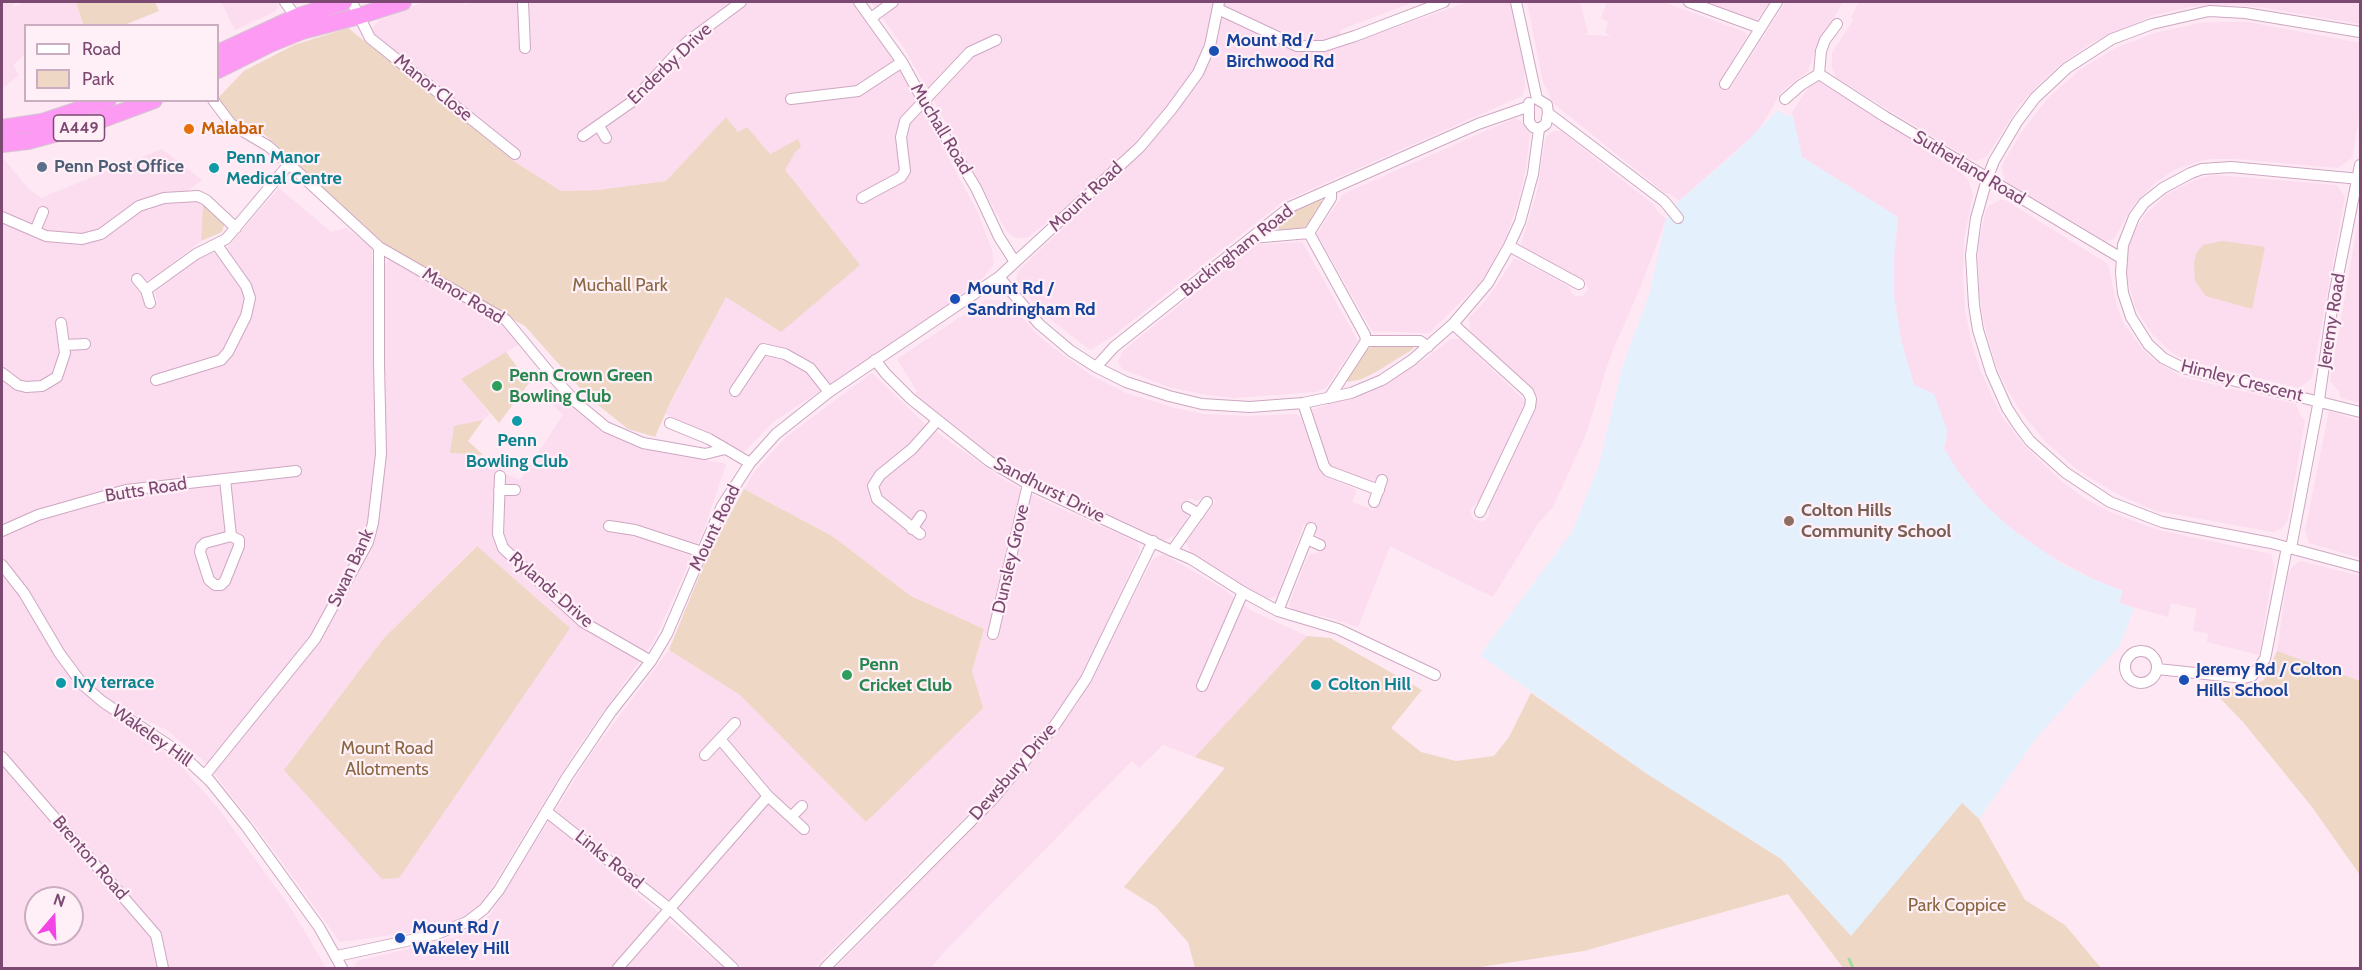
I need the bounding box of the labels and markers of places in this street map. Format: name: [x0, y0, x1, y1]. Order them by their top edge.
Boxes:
place label: Mount Rd / Birchwood Rd: [1226, 30, 1334, 72]
marker: Mount Rd / Birchwood Rd: [1207, 44, 1221, 58]
place label: Malabar: [201, 118, 264, 140]
marker: Malabar: [182, 122, 196, 136]
place label: Penn Manor Medical Centre: [226, 147, 342, 190]
place label: Penn Post Office: [54, 156, 184, 178]
marker: Penn Post Office: [35, 160, 49, 174]
marker: Penn Manor Medical Centre: [207, 161, 221, 175]
place label: Mount Rd / Sandringham Rd: [967, 278, 1096, 320]
marker: Mount Rd / Sandringham Rd: [948, 292, 962, 306]
place label: Penn Crown Green Bowling Club: [509, 365, 653, 407]
marker: Penn Crown Green Bowling Club: [490, 379, 504, 393]
marker: Penn Bowling Club: [510, 414, 524, 428]
place label: Penn Bowling Club: [466, 430, 568, 472]
place label: Colton Hills Community School: [1801, 500, 1951, 542]
marker: Colton Hills Community School: [1782, 514, 1796, 528]
place label: Penn Cricket Club: [859, 654, 952, 696]
place label: Jeremy Rd / Colton Hills School: [2196, 659, 2342, 702]
marker: Penn Cricket Club: [840, 668, 854, 682]
place label: Ivy terrace: [73, 672, 154, 694]
marker: Jeremy Rd / Colton Hills School: [2177, 673, 2191, 687]
place label: Colton Hill: [1328, 674, 1411, 696]
marker: Ivy terrace: [54, 676, 68, 690]
marker: Colton Hill: [1309, 678, 1323, 692]
place label: Mount Rd / Wakeley Hill: [412, 917, 510, 960]
marker: Mount Rd / Wakeley Hill: [393, 931, 407, 945]

